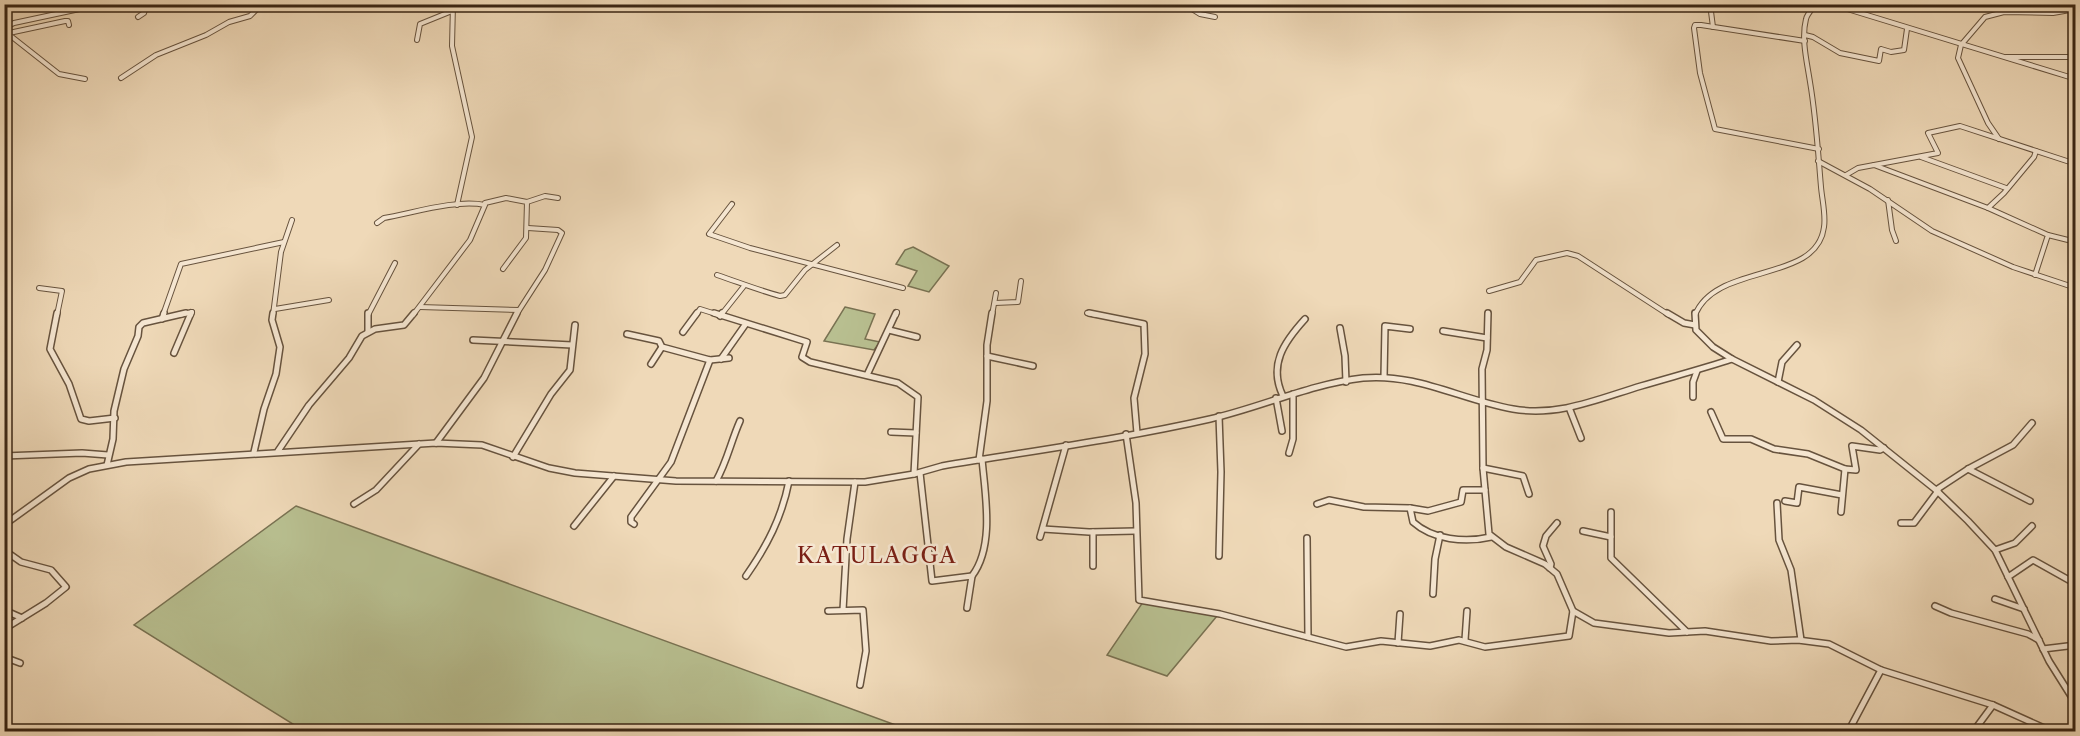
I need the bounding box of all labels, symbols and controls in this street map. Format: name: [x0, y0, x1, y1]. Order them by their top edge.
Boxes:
district label: KATULAGGA: [797, 542, 957, 569]

